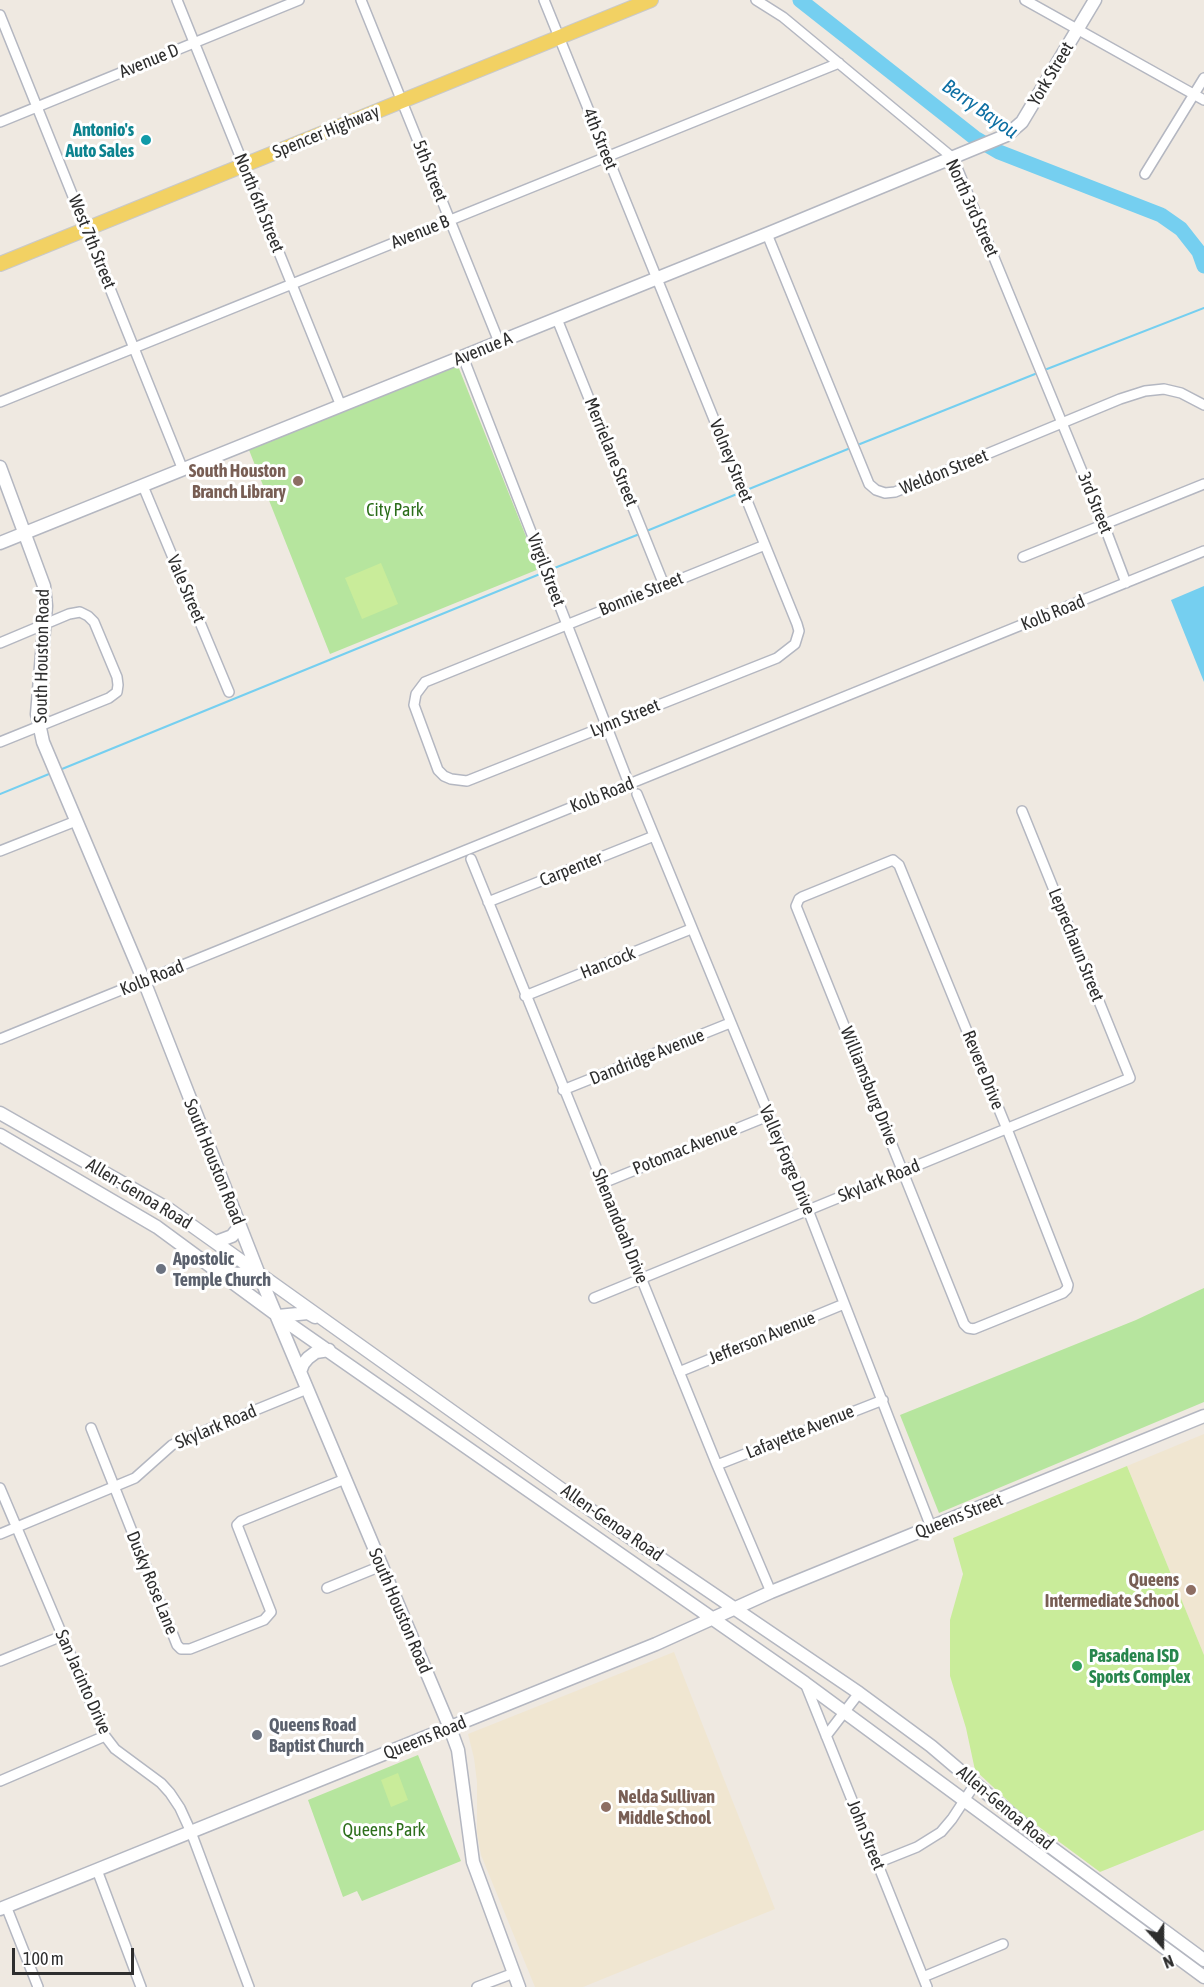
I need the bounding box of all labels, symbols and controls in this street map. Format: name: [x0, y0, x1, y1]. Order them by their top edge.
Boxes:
street label: York Street: [1024, 38, 1078, 110]
street label: Avenue D: [116, 39, 182, 83]
water label: Berry Bayou: [937, 74, 1023, 144]
street label: Spencer Highway: [270, 101, 382, 163]
street label: 4th Street: [578, 105, 622, 173]
place label: Antonio's Auto Sales: [66, 119, 134, 162]
marker: Antonio's Auto Sales: [139, 133, 153, 147]
street label: 5th Street: [408, 137, 452, 205]
street label: North 6th Street: [229, 150, 289, 256]
street label: North 3rd Street: [941, 156, 1003, 260]
street label: West 7th Street: [63, 192, 121, 292]
street label: Avenue B: [388, 211, 452, 253]
street label: Avenue A: [451, 328, 515, 370]
street label: Merrielane Street: [579, 395, 643, 509]
street label: Volney Street: [705, 416, 757, 506]
street label: Weldon Street: [897, 445, 991, 499]
place label: South Houston Branch Library: [189, 460, 286, 502]
street label: 3rd Street: [1073, 469, 1117, 537]
marker: South Houston Branch Library: [291, 474, 305, 488]
park label: City Park: [366, 499, 424, 521]
street label: Virgil Street: [522, 530, 570, 610]
street label: Vale Street: [162, 552, 210, 626]
street label: Bonnie Street: [596, 567, 686, 621]
street label: South Houston Road: [30, 589, 54, 723]
street label: Kolb Road: [1018, 590, 1088, 636]
street label: Lynn Street: [587, 694, 663, 742]
street label: Kolb Road: [567, 772, 637, 818]
street label: Carpenter: [536, 847, 606, 891]
street label: Leprechaun Street: [1043, 885, 1109, 1005]
street label: Hancock: [577, 942, 639, 984]
street label: Kolb Road: [117, 955, 187, 1001]
street label: Dandridge Avenue: [587, 1024, 707, 1090]
street label: Williamsburg Drive: [835, 1024, 903, 1148]
street label: Revere Drive: [957, 1027, 1009, 1113]
street label: South Houston Road: [179, 1096, 249, 1228]
street label: Valley Forge Drive: [754, 1102, 820, 1218]
street label: Potomac Avenue: [630, 1118, 740, 1180]
street label: Allen-Genoa Road: [82, 1154, 196, 1234]
street label: Skylark Road: [835, 1155, 923, 1207]
street label: Shenandoah Drive: [587, 1165, 653, 1287]
place label: Apostolic Temple Church: [173, 1248, 271, 1290]
marker: Apostolic Temple Church: [154, 1262, 168, 1276]
street label: Jefferson Avenue: [706, 1307, 818, 1369]
street label: Skylark Road: [172, 1400, 260, 1454]
street label: Lafayette Avenue: [743, 1400, 857, 1464]
street label: Allen-Genoa Road: [557, 1480, 667, 1566]
street label: Queens Street: [912, 1489, 1006, 1543]
street label: Dusky Rose Lane: [121, 1528, 183, 1638]
street label: South Houston Road: [364, 1545, 436, 1677]
place label: Queens Intermediate School: [1045, 1569, 1179, 1612]
marker: Queens Intermediate School: [1184, 1583, 1198, 1597]
street label: San Jacinto Drive: [50, 1627, 116, 1737]
place label: Pasadena ISD Sports Complex: [1089, 1645, 1191, 1688]
marker: Pasadena ISD Sports Complex: [1070, 1659, 1084, 1673]
street label: Queens Road: [380, 1712, 470, 1764]
place label: Queens Road Baptist Church: [269, 1714, 364, 1756]
marker: Queens Road Baptist Church: [250, 1728, 264, 1742]
street label: Allen-Genoa Road: [952, 1761, 1058, 1855]
place label: Nelda Sullivan Middle School: [618, 1786, 715, 1828]
street label: John Street: [842, 1797, 890, 1873]
marker: Nelda Sullivan Middle School: [599, 1800, 613, 1814]
park label: Queens Park: [342, 1819, 426, 1841]
north arrow: [1132, 1915, 1192, 1975]
scale bar: [15, 1936, 136, 1974]
text: 100 m: [23, 1948, 64, 1969]
text: N: [1161, 1952, 1176, 1972]

